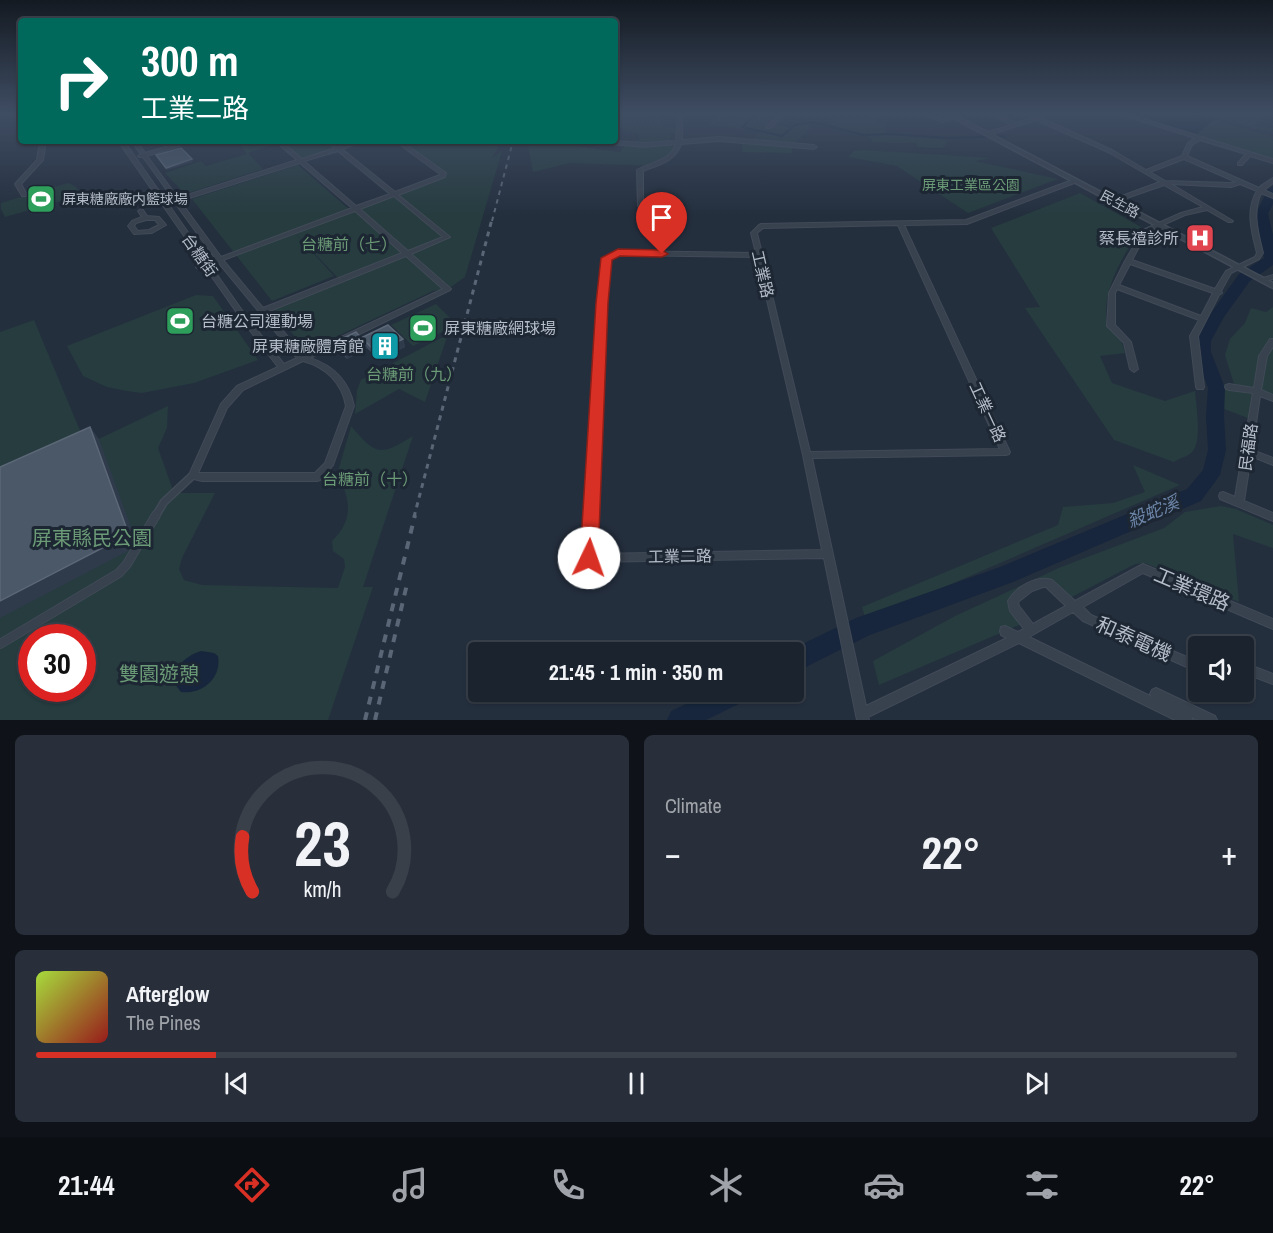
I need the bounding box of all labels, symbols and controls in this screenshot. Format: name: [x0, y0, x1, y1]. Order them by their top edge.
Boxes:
text: 300 m: [141, 33, 239, 89]
icon: right: [42, 42, 120, 120]
text: 工業二路: [141, 90, 249, 126]
park label: 屏東工業區公園: [922, 176, 1020, 194]
sports icon: 屏東糖廠廠内籃球場: [25, 183, 57, 215]
street label: 民生路: [1097, 186, 1143, 222]
place label: 屏東糖廠廠内籃球場: [62, 190, 188, 208]
pin: [636, 192, 687, 254]
icon: arrive: [645, 201, 678, 234]
hospital icon: 蔡長禧診所: [1184, 222, 1216, 254]
place label: 蔡長禧診所: [1099, 227, 1179, 249]
street label: 台糖街: [177, 229, 223, 281]
park label: 台糖前（七）: [301, 233, 397, 255]
street label: 工業路: [747, 248, 779, 300]
sports icon: 台糖公司運動場: [164, 305, 196, 337]
place label: 台糖公司運動場: [201, 310, 313, 332]
sports icon: 屏東糖廠網球場: [407, 312, 439, 344]
place label: 屏東糖廠網球場: [444, 317, 556, 339]
building icon: 屏東糖廠體育館: [369, 330, 401, 362]
place label: 屏東糖廠體育館: [252, 335, 364, 357]
park label: 台糖前（九）: [366, 363, 462, 385]
street label: 工業一路: [965, 378, 1011, 446]
street label: 民福路: [1234, 422, 1262, 472]
park label: 台糖前（十）: [322, 468, 418, 490]
water label: 殺蛇溪: [1123, 488, 1185, 534]
park label: 屏東縣民公園: [32, 524, 152, 551]
position arrow: [557, 526, 621, 590]
street label: 工業二路: [648, 544, 712, 568]
street label: 工業環路: [1150, 560, 1234, 617]
street label: 和泰電機: [1092, 610, 1176, 667]
speed limit sign: 30: [18, 624, 96, 702]
map controls: [1188, 636, 1254, 702]
button: sound: [1188, 636, 1254, 702]
text: 21:45 · 1 min · 350 m: [549, 657, 723, 687]
park label: 雙園遊憩: [119, 660, 199, 687]
text: Climate: [665, 792, 722, 819]
text: 23: [294, 801, 350, 885]
text: 22°: [921, 822, 981, 883]
text: −: [665, 831, 681, 875]
text: +: [1221, 831, 1237, 875]
text: km/h: [303, 875, 341, 904]
text: Afterglow: [126, 979, 209, 1009]
text: The Pines: [126, 1009, 201, 1036]
icon: previous: [220, 1067, 253, 1100]
icon: pause: [620, 1067, 653, 1100]
icon: next: [1020, 1067, 1053, 1100]
icon: directions: [231, 1164, 273, 1206]
icon: music: [389, 1164, 431, 1206]
icon: phone: [547, 1164, 589, 1206]
icon: climate: [705, 1164, 747, 1206]
icon: car: [863, 1164, 905, 1206]
icon: filters: [1021, 1164, 1063, 1206]
text: 21:44: [58, 1167, 115, 1203]
text: 22°: [1179, 1167, 1215, 1203]

